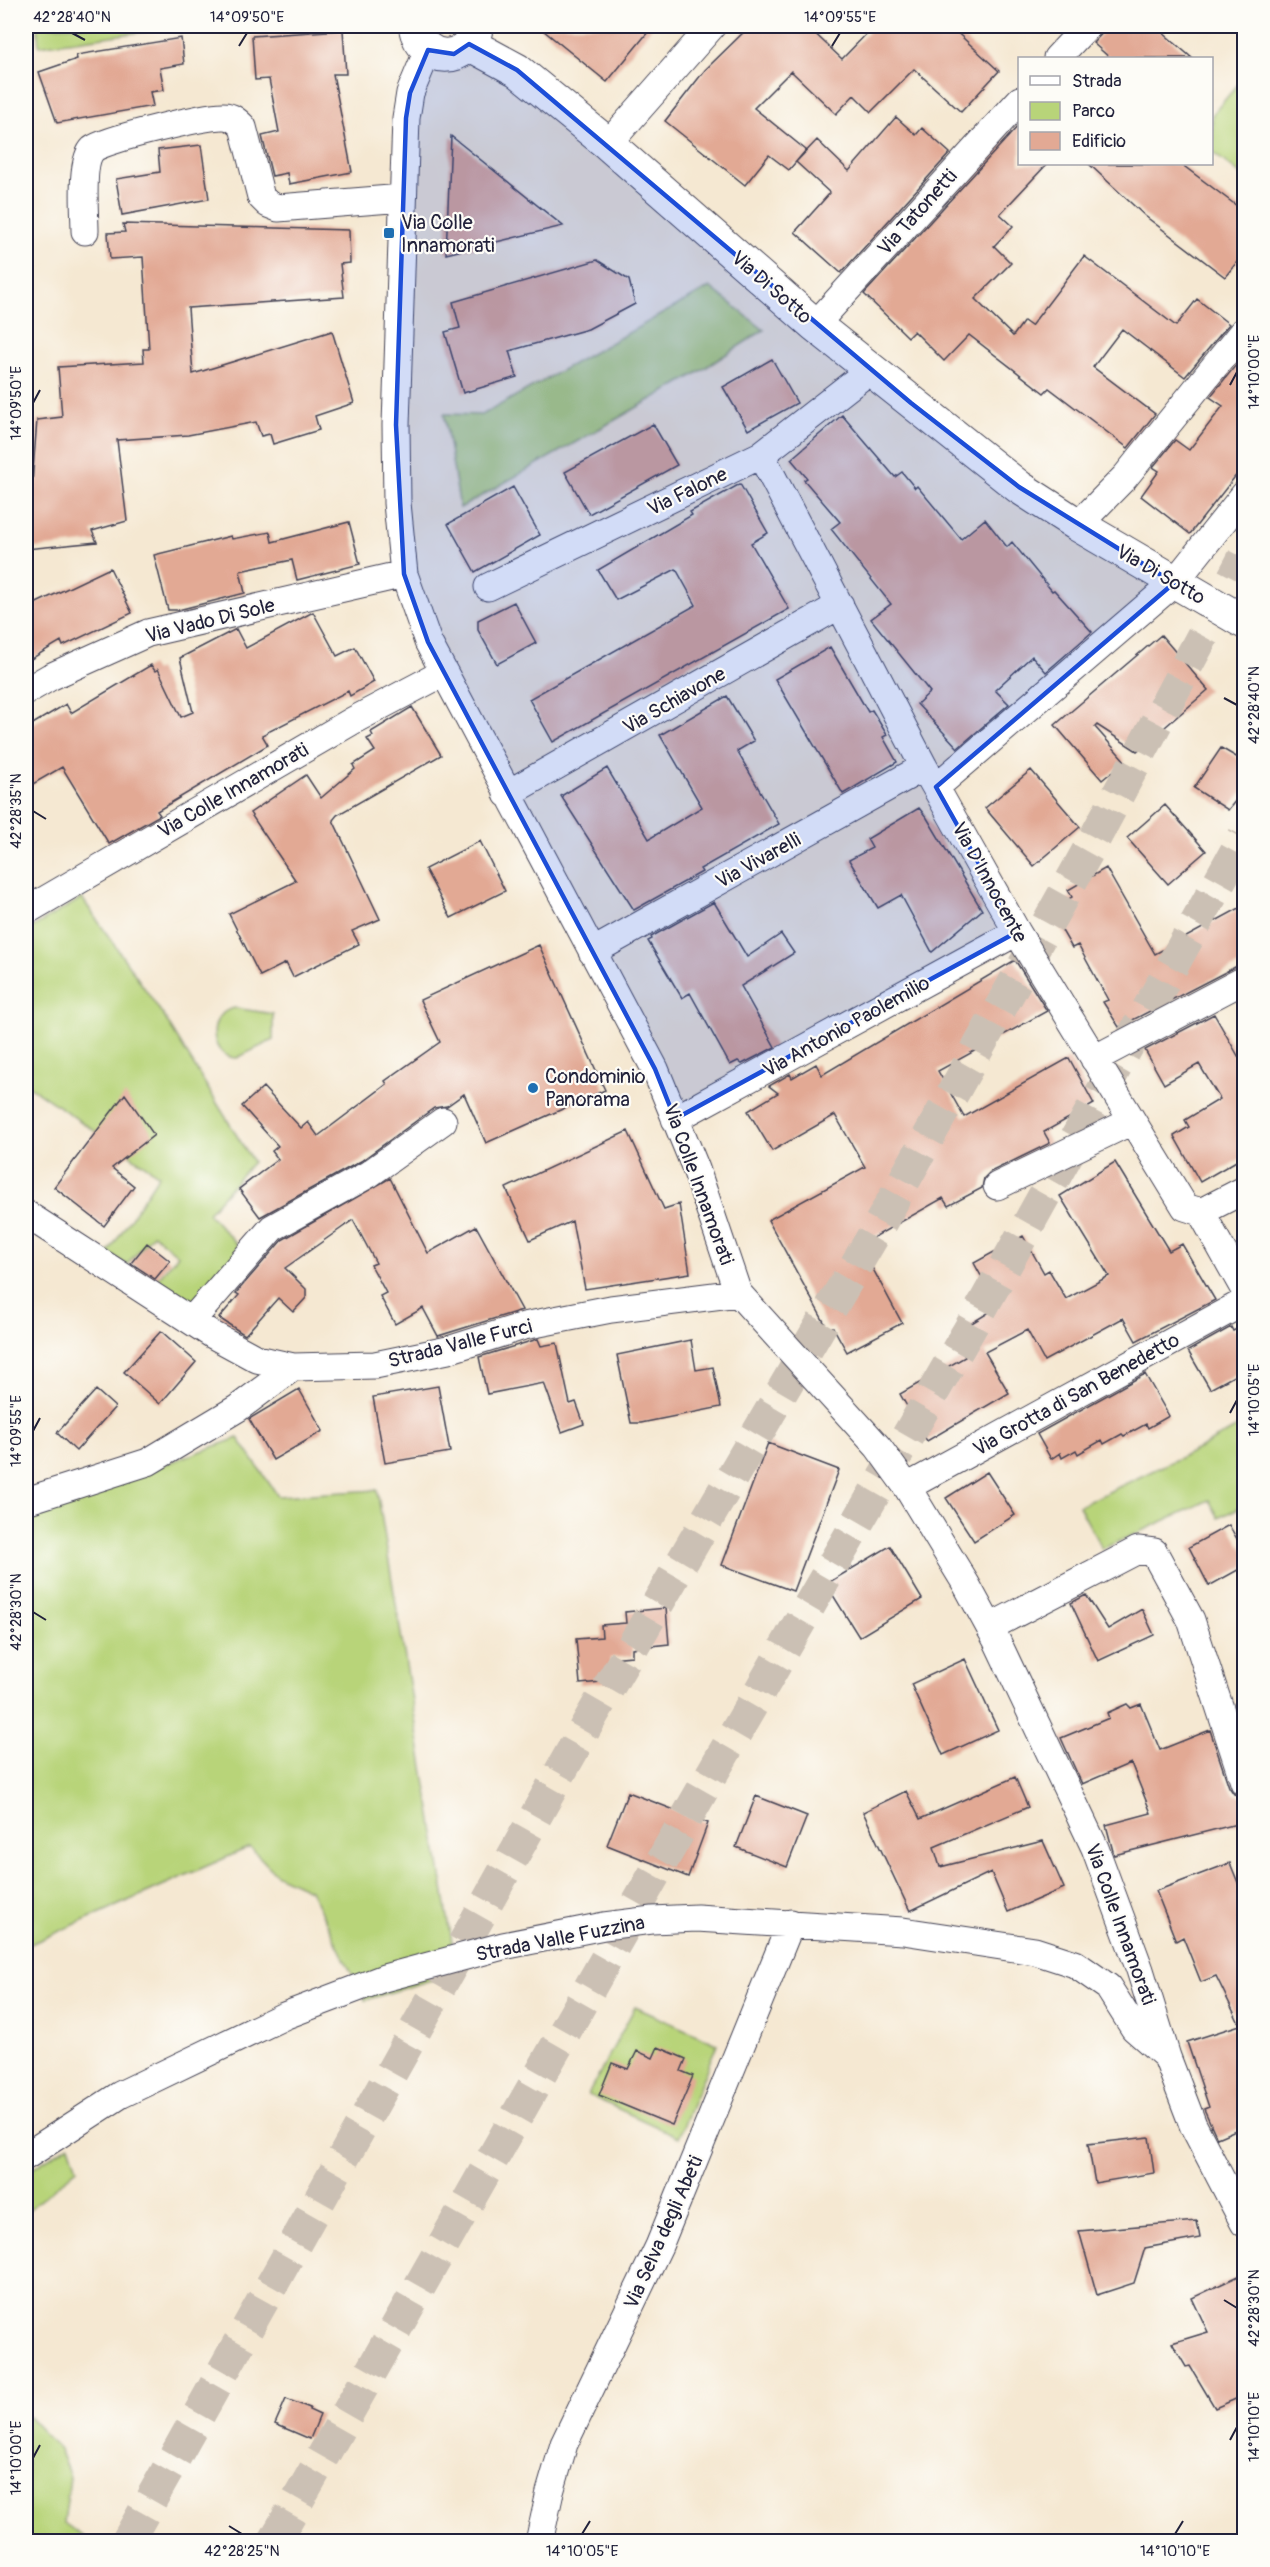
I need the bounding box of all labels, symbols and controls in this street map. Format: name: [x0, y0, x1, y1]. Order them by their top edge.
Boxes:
text: 42°28'40"N: [33, 8, 111, 27]
text: 14°09'50"E: [210, 8, 284, 27]
text: 14°09'55"E: [804, 8, 876, 27]
legend: [1018, 57, 1213, 165]
text: Strada: [1072, 70, 1122, 93]
text: Parco: [1072, 100, 1115, 123]
text: Edificio: [1072, 130, 1126, 153]
street label: Via Tatonetti: [872, 164, 963, 261]
place label: Via Colle Innamorati: [401, 210, 495, 258]
marker: Via Colle Innamorati: [382, 226, 396, 240]
street label: Via Di Sotto: [726, 246, 817, 329]
text: 14°10'00"E: [1245, 335, 1264, 409]
text: 14°09'50"E: [7, 366, 26, 440]
street label: Via Falone: [643, 461, 731, 521]
street label: Via Di Sotto: [1112, 539, 1210, 610]
street label: Via Vado Di Sole: [143, 592, 278, 649]
street label: Via Schiavone: [619, 661, 730, 740]
text: 42°28'40"N: [1245, 666, 1264, 744]
street label: Via Colle Innamorati: [154, 737, 313, 844]
text: 42°28'35"N: [7, 773, 26, 849]
street label: Via D'Innocente: [946, 818, 1033, 947]
street label: Via Vivarelli: [711, 827, 805, 894]
street label: Via Antonio Paolemilio: [758, 970, 934, 1083]
place label: Condominio Panorama: [545, 1064, 646, 1112]
marker: Condominio Panorama: [526, 1081, 540, 1095]
street label: Via Colle Innamorati: [658, 1100, 739, 1268]
street label: Strada Valle Furci: [386, 1314, 535, 1373]
street label: Via Grotta di San Benedetto: [969, 1327, 1184, 1462]
text: 14°10'05"E: [1245, 1364, 1264, 1436]
text: 14°09'55"E: [7, 1395, 26, 1467]
text: 42°28'30"N: [7, 1573, 26, 1651]
street label: Via Colle Innamorati: [1080, 1840, 1161, 2008]
street label: Strada Valle Fuzzina: [474, 1910, 647, 1967]
street label: Via Selva degli Abeti: [618, 2152, 708, 2313]
text: 42°28'30"N: [1245, 2269, 1264, 2347]
text: 14°10'10"E: [1245, 2392, 1264, 2462]
text: 14°10'00"E: [7, 2421, 26, 2495]
text: 42°28'25"N: [204, 2542, 280, 2561]
text: 14°10'05"E: [546, 2542, 618, 2561]
text: 14°10'10"E: [1140, 2542, 1210, 2561]

